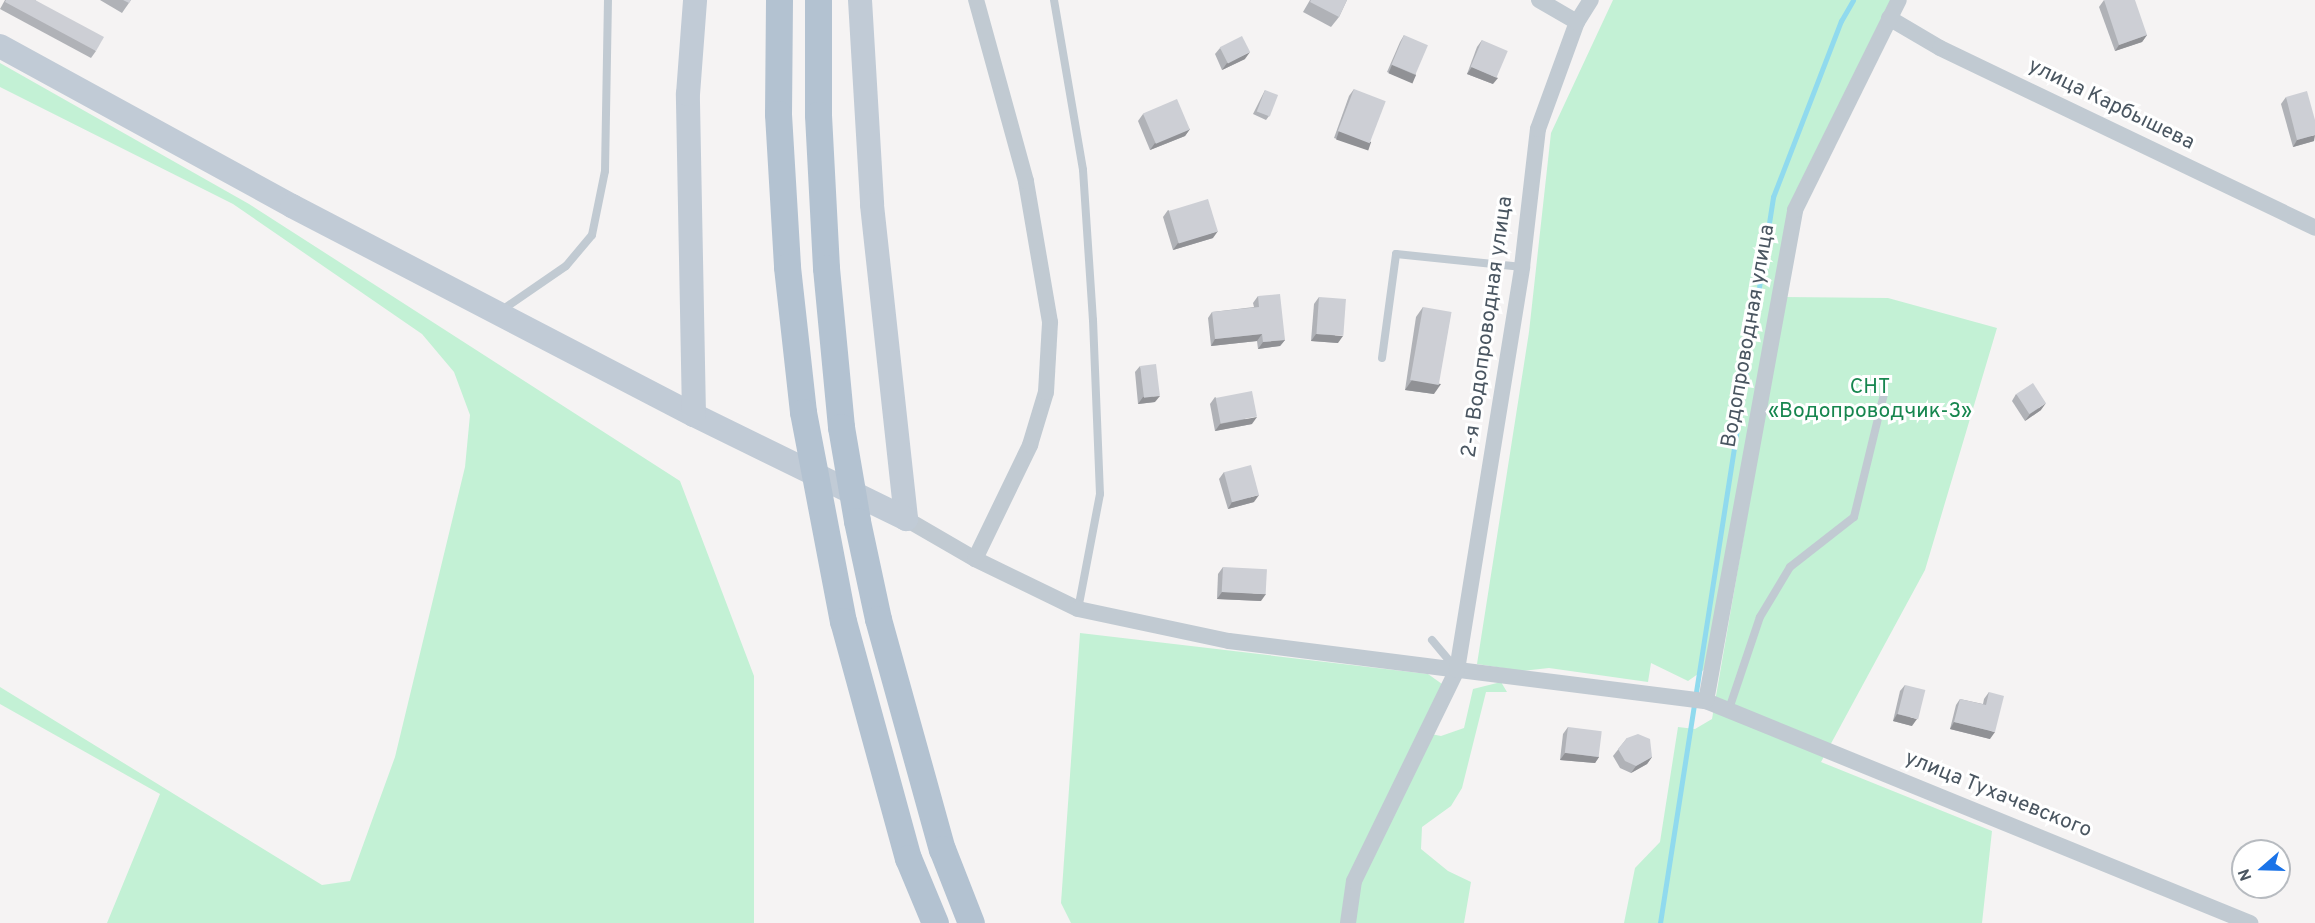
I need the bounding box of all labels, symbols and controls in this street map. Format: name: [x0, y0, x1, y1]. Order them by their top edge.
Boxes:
street label: улица Карбышева: [2024, 54, 2198, 156]
street label: 2-я Водопроводная улица: [1457, 195, 1519, 459]
street label: Водопроводная улица: [1717, 222, 1781, 450]
park label: СНТ «Водопроводчик-3»: [1768, 375, 1972, 425]
street label: улица Тухачевского: [1900, 746, 2096, 844]
north arrow: [2231, 839, 2291, 899]
text: N: [2235, 866, 2257, 883]

